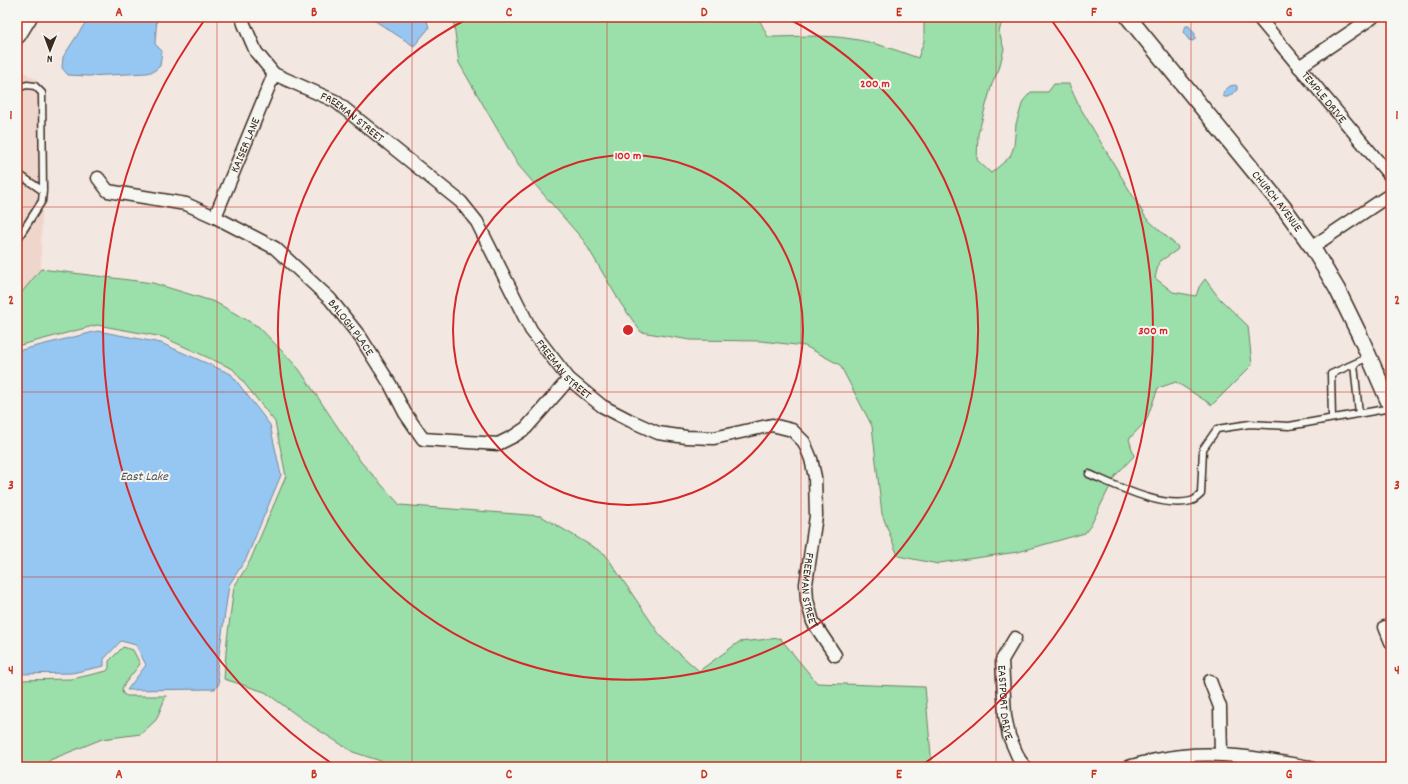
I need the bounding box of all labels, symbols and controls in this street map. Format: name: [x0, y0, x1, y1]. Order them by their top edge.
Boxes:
text: A: [115, 4, 123, 23]
text: B: [311, 4, 317, 23]
text: C: [506, 4, 513, 23]
text: D: [701, 4, 708, 23]
text: E: [896, 4, 903, 23]
text: F: [1091, 4, 1097, 23]
text: G: [1286, 4, 1293, 23]
north arrow: [30, 30, 70, 70]
text: N: [46, 50, 53, 66]
street label: TEMPLE DRIVE: [1297, 68, 1350, 128]
text: 200 m: [860, 76, 890, 93]
street label: FREEMAN STREET: [317, 89, 387, 147]
text: 1: [10, 107, 13, 126]
text: 1: [1396, 107, 1399, 126]
street label: KAISER LANE: [227, 115, 265, 176]
text: 100 m: [615, 148, 641, 165]
street label: CHURCH AVENUE: [1247, 168, 1306, 236]
text: 2: [8, 292, 14, 311]
text: 2: [1394, 292, 1400, 311]
street label: BALOGH PLACE: [323, 296, 377, 360]
centre of rings: [621, 323, 635, 337]
text: 300 m: [1138, 323, 1168, 340]
street label: FREEMAN STREET: [531, 336, 595, 404]
water label: East Lake: [120, 468, 169, 487]
text: 3: [8, 477, 14, 496]
text: 3: [1394, 477, 1400, 496]
street label: FREEMAN STREET: [796, 551, 822, 632]
text: 4: [8, 662, 14, 681]
text: 4: [1394, 662, 1400, 681]
street label: EASTPORT DRIVE: [992, 665, 1017, 744]
text: A: [115, 766, 123, 784]
text: B: [311, 766, 317, 784]
text: C: [506, 766, 513, 784]
text: D: [701, 766, 708, 784]
text: E: [896, 766, 903, 784]
text: F: [1091, 766, 1097, 784]
text: G: [1286, 766, 1293, 784]

